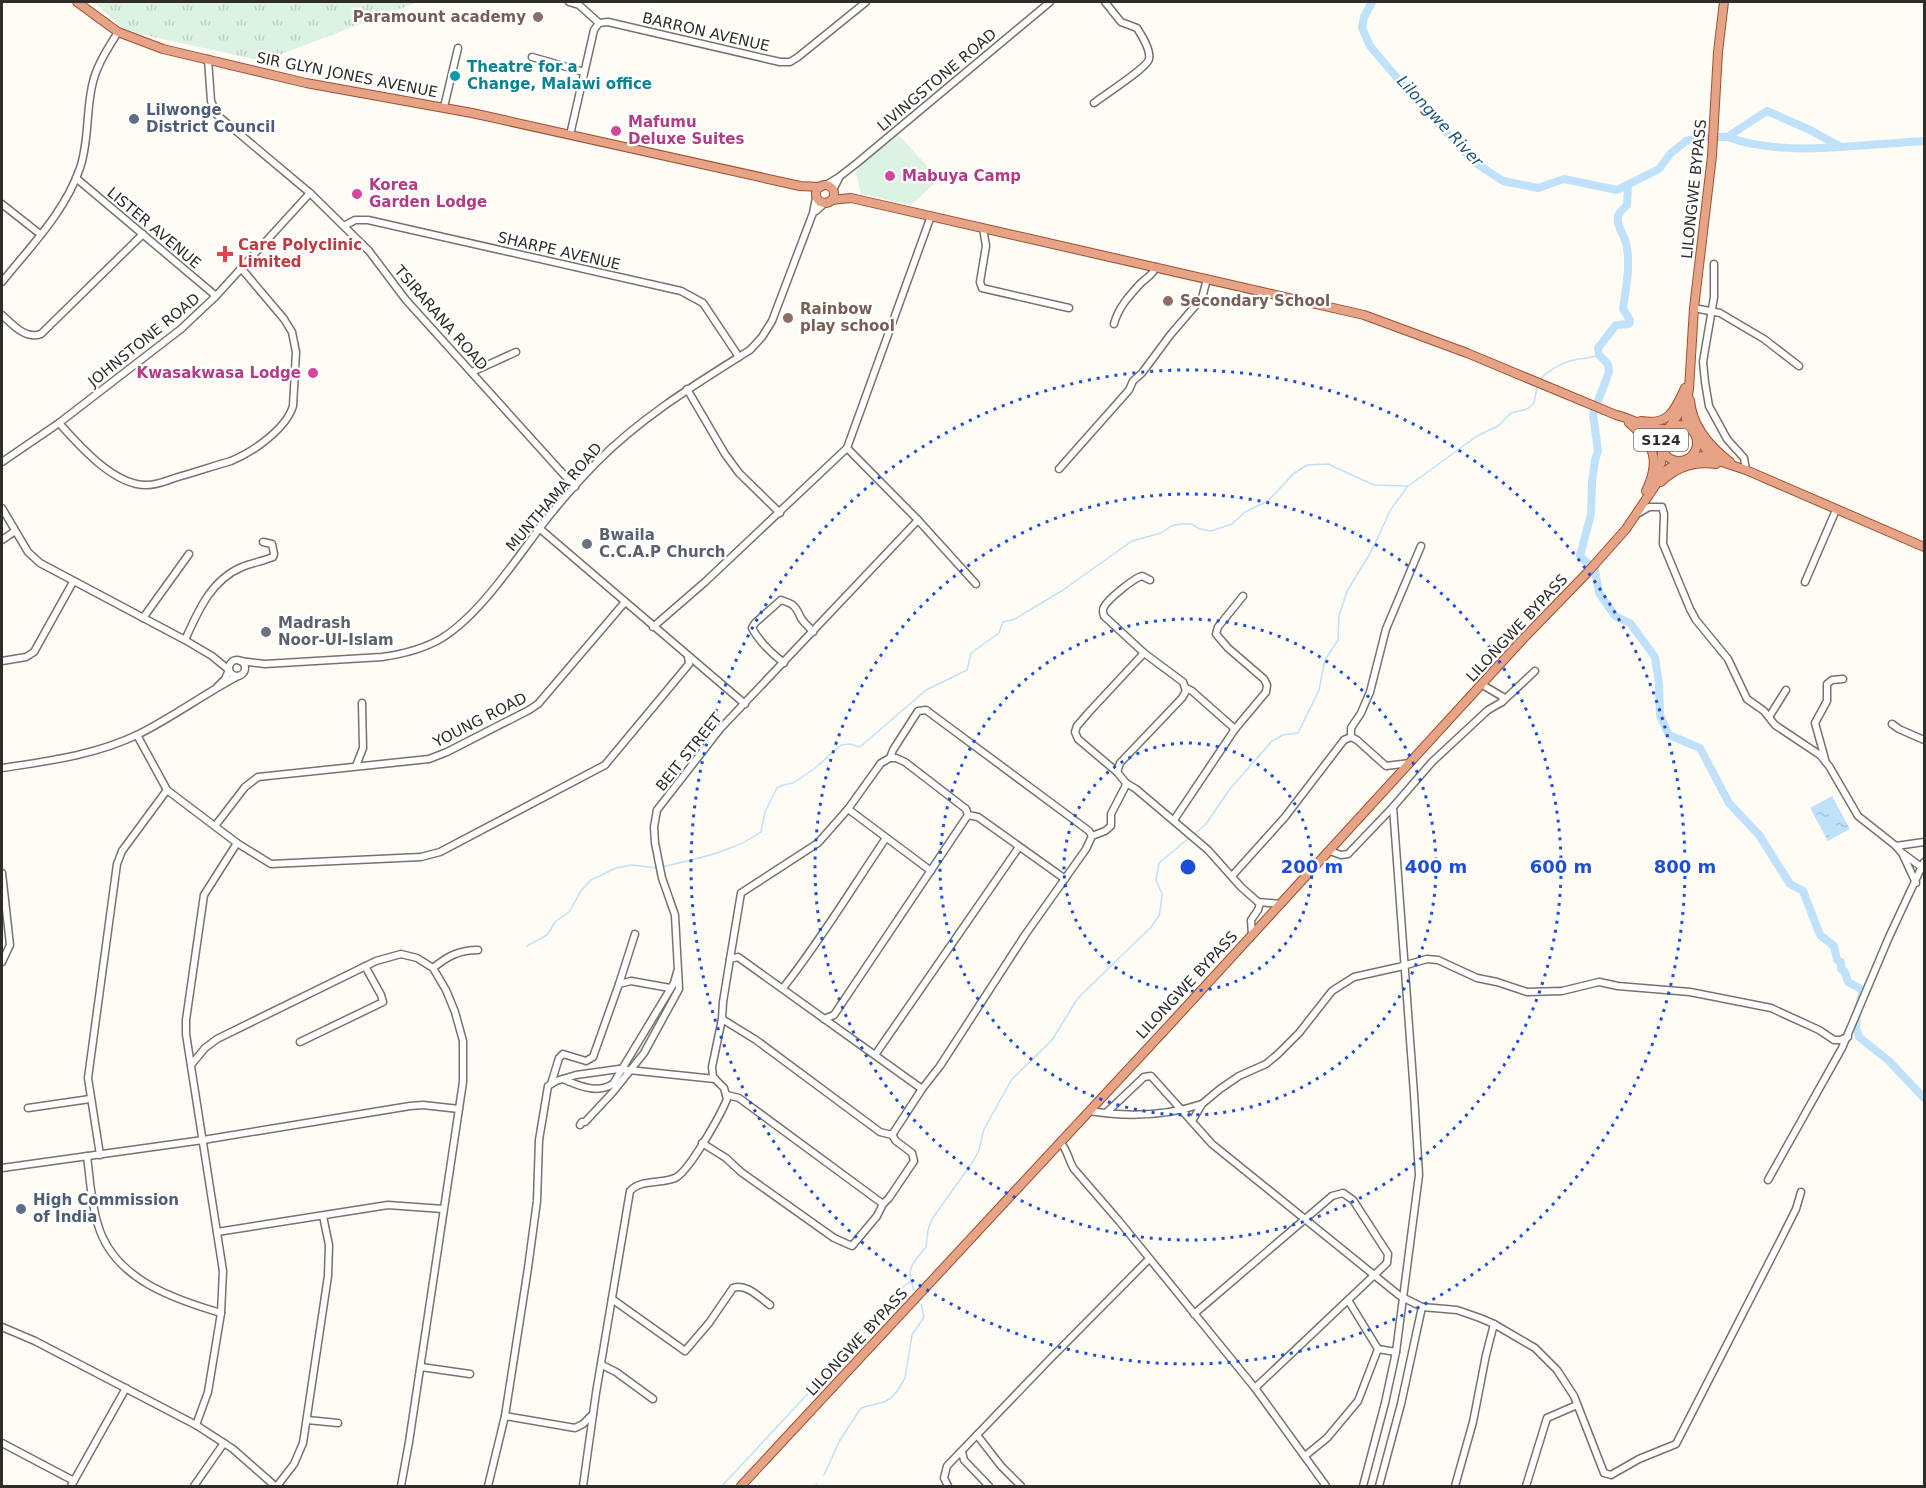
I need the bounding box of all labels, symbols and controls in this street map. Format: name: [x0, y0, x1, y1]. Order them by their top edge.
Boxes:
place label: Paramount academy: [353, 8, 526, 26]
street label: BARRON AVENUE: [641, 9, 771, 55]
marker: Paramount academy: [531, 10, 545, 24]
street label: LIVINGSTONE ROAD: [874, 25, 1000, 135]
street label: SIR GLYN JONES AVENUE: [255, 49, 439, 101]
place label: Theatre for a Change, Malawi office: [467, 58, 652, 93]
marker: Theatre for a Change, Malawi office: [448, 69, 462, 83]
water label: Lilongwe River: [1393, 72, 1488, 171]
place label: Lilwonge District Council: [146, 101, 275, 136]
marker: Lilwonge District Council: [127, 112, 141, 126]
place label: Mafumu Deluxe Suites: [628, 113, 744, 148]
street label: LILONGWE BYPASS: [1678, 118, 1710, 260]
marker: Mafumu Deluxe Suites: [609, 124, 623, 138]
place label: Mabuya Camp: [902, 167, 1021, 185]
marker: Mabuya Camp: [883, 169, 897, 183]
place label: Korea Garden Lodge: [369, 176, 487, 211]
street label: LISTER AVENUE: [103, 184, 205, 272]
marker: Korea Garden Lodge: [350, 187, 364, 201]
street label: SHARPE AVENUE: [496, 228, 622, 274]
place label: Care Polyclinic Limited: [238, 236, 362, 271]
marker: Care Polyclinic Limited: [216, 245, 234, 263]
street label: TSIRARANA ROAD: [390, 261, 492, 374]
street label: JOHNSTONE ROAD: [84, 289, 203, 391]
place label: Secondary School: [1180, 292, 1330, 310]
marker: Secondary School: [1161, 294, 1175, 308]
place label: Rainbow play school: [800, 300, 895, 335]
marker: Rainbow play school: [781, 311, 795, 325]
place label: Kwasakwasa Lodge: [137, 364, 301, 382]
marker: Kwasakwasa Lodge: [306, 366, 320, 380]
road number: S124: [1634, 429, 1688, 451]
street label: MUNTHAMA ROAD: [502, 439, 606, 555]
place label: Bwaila C.C.A.P Church: [599, 526, 726, 561]
marker: Bwaila C.C.A.P Church: [580, 537, 594, 551]
street label: LILONGWE BYPASS: [1463, 571, 1571, 685]
place label: Madrash Noor-Ul-Islam: [278, 614, 394, 649]
marker: Madrash Noor-Ul-Islam: [259, 625, 273, 639]
street label: YOUNG ROAD: [429, 689, 530, 752]
street label: BEIT STREET: [652, 709, 727, 795]
text: 200 m: [1281, 856, 1343, 877]
text: 400 m: [1405, 856, 1467, 877]
text: 600 m: [1530, 856, 1592, 877]
text: 800 m: [1654, 856, 1716, 877]
centre of rings: [1178, 857, 1198, 877]
street label: LILONGWE BYPASS: [1133, 928, 1241, 1042]
place label: High Commission of India: [33, 1191, 179, 1226]
marker: High Commission of India: [14, 1202, 28, 1216]
street label: LILONGWE BYPASS: [803, 1285, 911, 1399]

